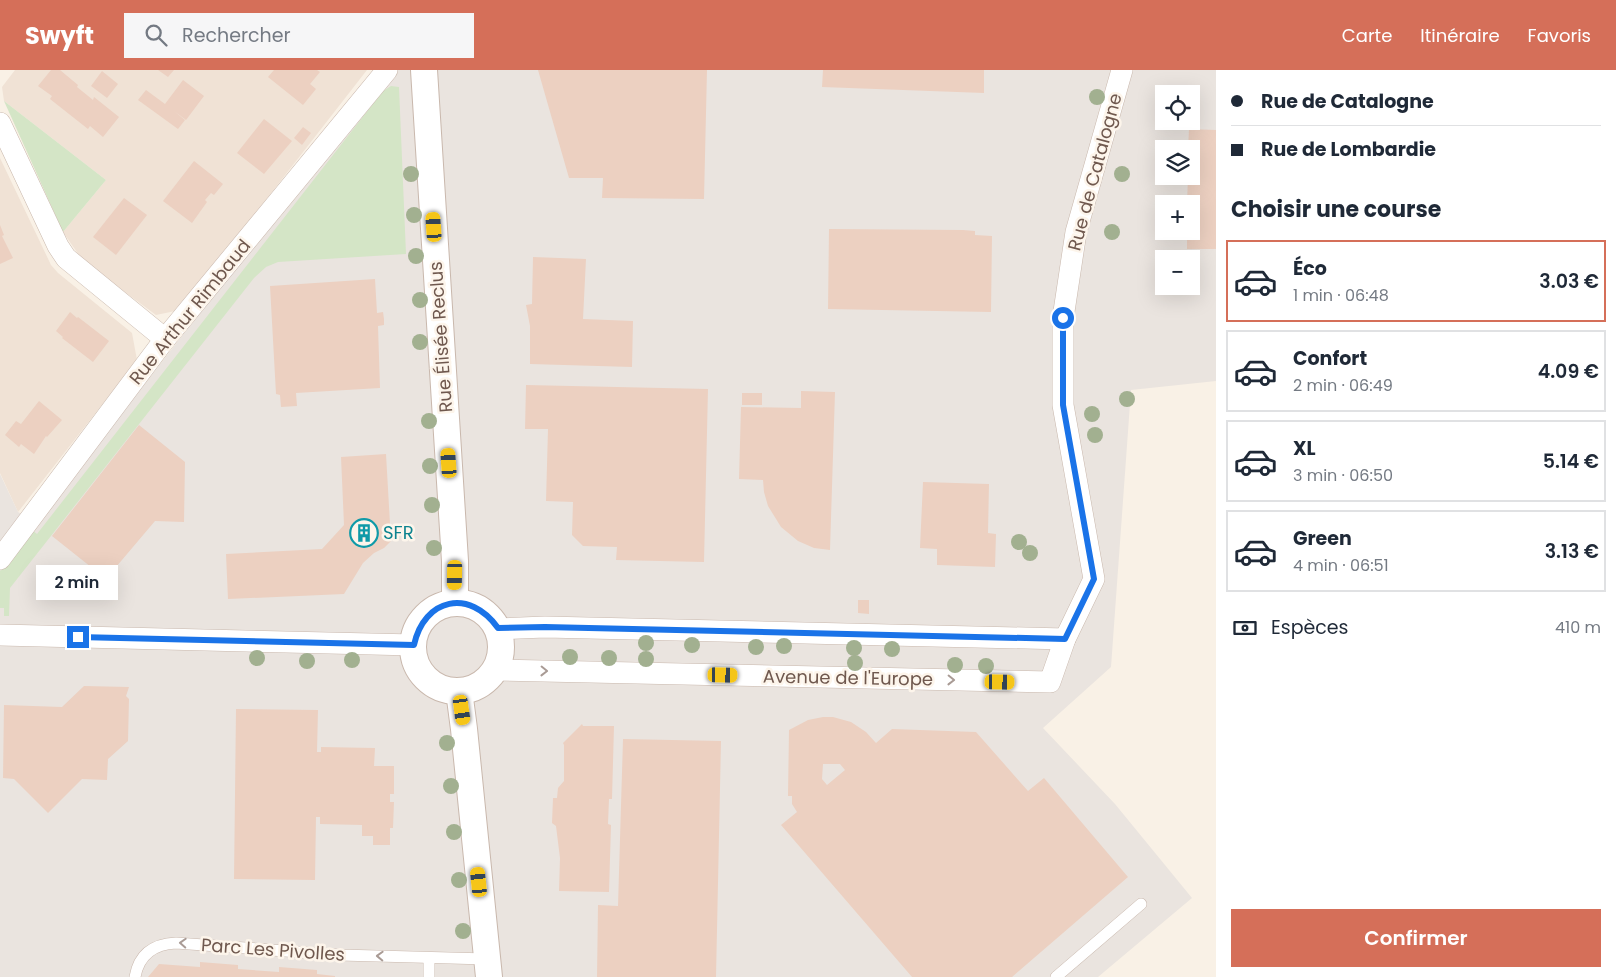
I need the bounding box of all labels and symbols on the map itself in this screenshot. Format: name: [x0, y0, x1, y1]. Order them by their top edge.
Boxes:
street label: Rue de Catalogne: [1061, 90, 1128, 253]
car: [425, 212, 442, 242]
street label: Rue Arthur Rimbaud: [123, 234, 256, 390]
street label: Rue Élisée Reclus: [423, 261, 458, 413]
route start: [1052, 307, 1074, 329]
car: [440, 448, 457, 478]
building icon: SFR: [349, 518, 379, 548]
place label: SFR: [383, 520, 414, 545]
car: [447, 560, 462, 590]
callout: 2 min: [37, 564, 119, 600]
route end: [67, 626, 89, 648]
street label: Avenue de l'Europe: [763, 664, 933, 691]
one-way arrow: [540, 666, 548, 676]
car: [707, 667, 738, 683]
car: [984, 674, 1015, 690]
one-way arrow: [947, 675, 955, 686]
car: [452, 694, 471, 726]
car: [469, 866, 488, 898]
street label: Parc Les Pivolles: [200, 932, 346, 967]
one-way arrow: [179, 938, 187, 949]
one-way arrow: [376, 951, 384, 962]

